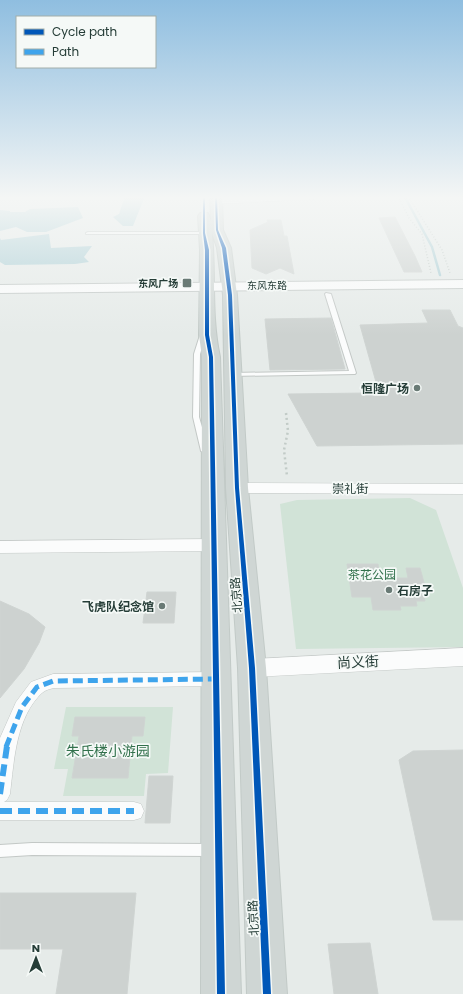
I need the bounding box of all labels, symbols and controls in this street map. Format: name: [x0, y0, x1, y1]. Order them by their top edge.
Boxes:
legend: [16, 16, 156, 68]
text: Cycle path: [52, 23, 117, 40]
text: Path: [52, 43, 79, 60]
place label: 东风广场: [138, 276, 178, 291]
marker: 东风广场: [181, 277, 193, 289]
street label: 东风东路: [247, 278, 287, 293]
place label: 恒隆广场: [361, 380, 409, 397]
marker: 恒隆广场: [412, 383, 422, 393]
street label: 崇礼街: [332, 480, 368, 497]
park label: 茶花公园: [348, 566, 396, 583]
street label: 北京路: [226, 576, 246, 614]
place label: 石房子: [397, 582, 433, 599]
marker: 石房子: [384, 585, 394, 595]
place label: 飞虎队纪念馆: [82, 598, 154, 615]
marker: 飞虎队纪念馆: [157, 601, 167, 611]
street label: 尚义街: [337, 651, 379, 673]
park label: 朱氏楼小游园: [66, 741, 150, 761]
street label: 北京路: [244, 900, 262, 936]
north arrow: [16, 938, 56, 978]
text: N: [32, 940, 40, 956]

